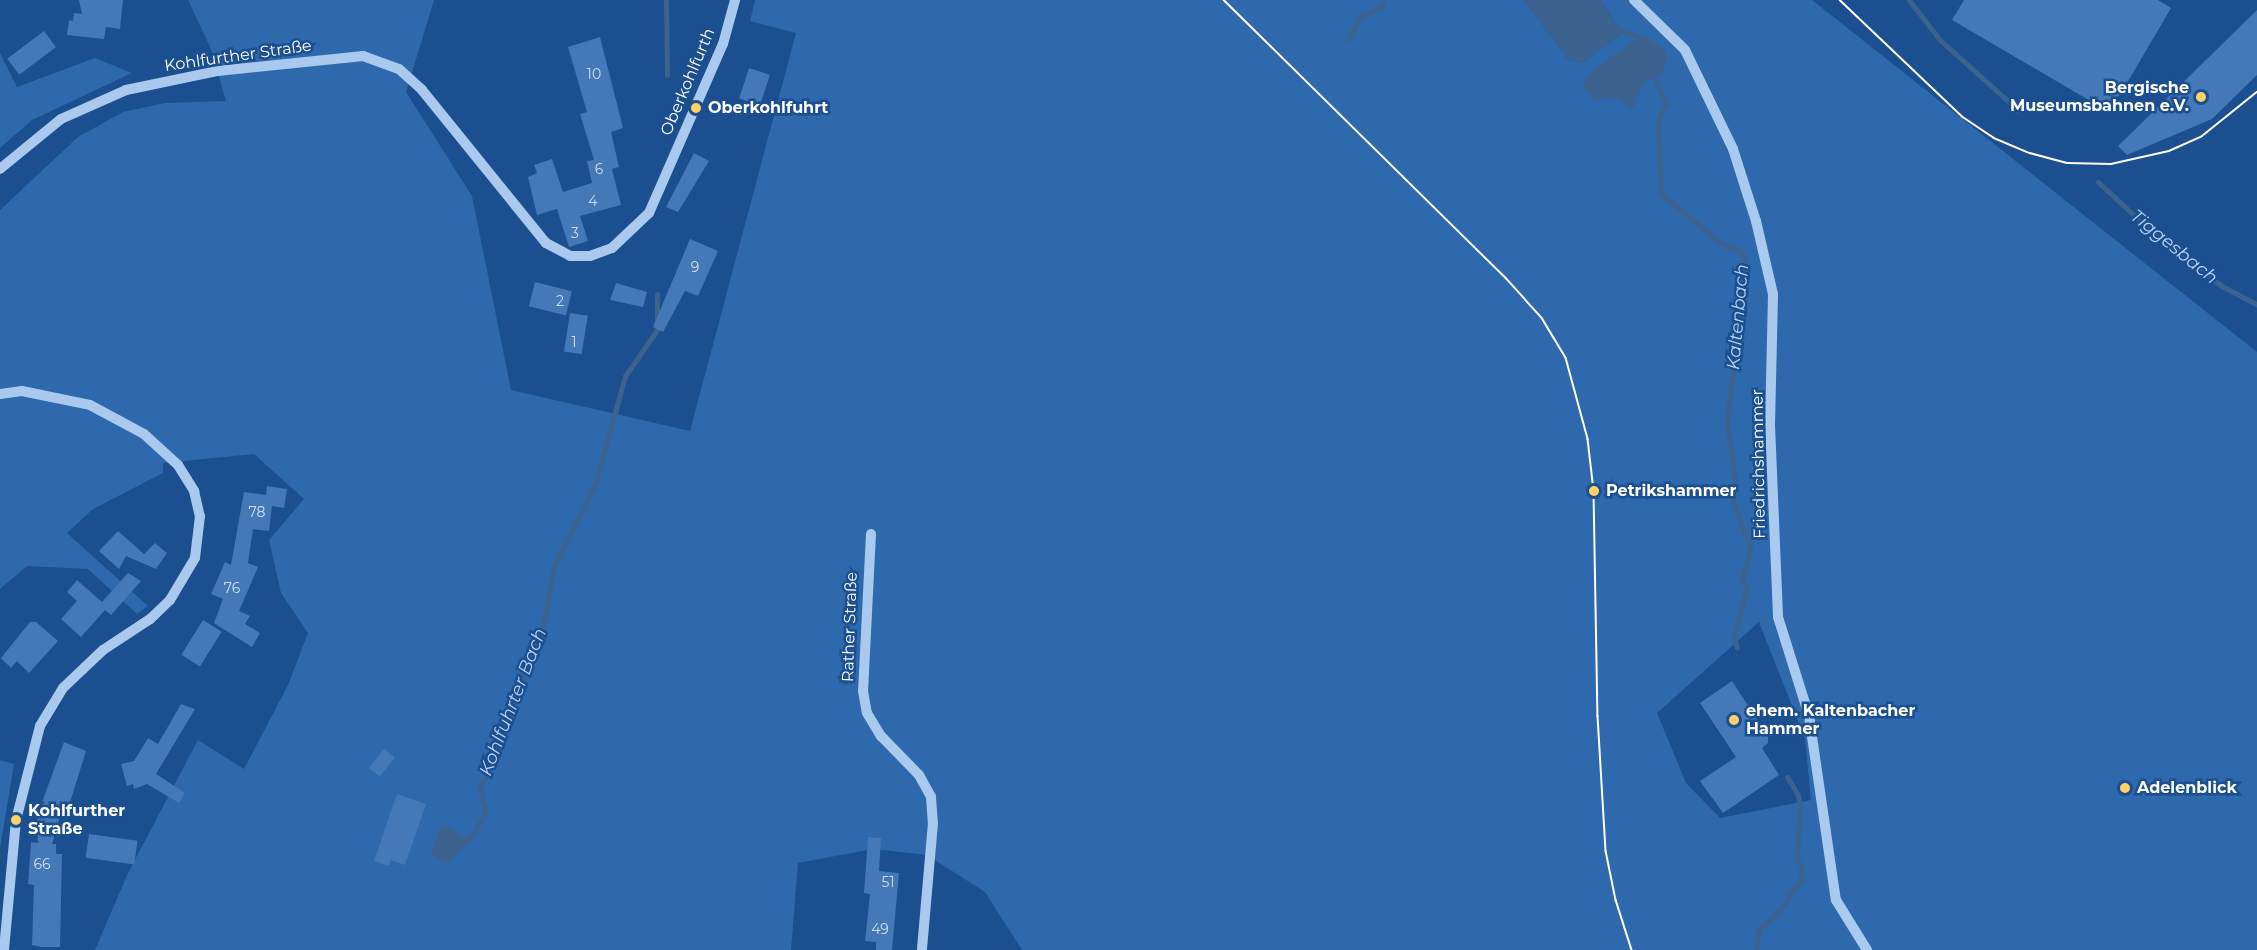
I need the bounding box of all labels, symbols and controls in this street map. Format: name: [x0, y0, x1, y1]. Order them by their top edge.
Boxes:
street label: Oberkohlfurth: [657, 25, 719, 139]
street label: Kohlfurther Straße: [163, 36, 313, 76]
house number: 10: [587, 66, 601, 82]
place label: Bergische Museumsbahnen e.V.: [2010, 78, 2189, 116]
marker: Bergische Museumsbahnen e.V.: [2194, 90, 2208, 104]
place label: Oberkohlfuhrt: [708, 98, 828, 118]
marker: Oberkohlfuhrt: [689, 101, 703, 115]
house number: 6: [595, 161, 603, 177]
house number: 4: [588, 193, 598, 209]
water label: Tiggesbach: [2126, 205, 2222, 289]
house number: 3: [571, 225, 579, 241]
house number: 9: [691, 259, 699, 275]
water label: Kaltenbach: [1723, 263, 1753, 371]
house number: 2: [556, 293, 564, 309]
house number: 1: [571, 334, 577, 350]
street label: Friedrichshammer: [1748, 389, 1770, 539]
place label: Petrikshammer: [1606, 481, 1736, 501]
marker: Petrikshammer: [1587, 484, 1601, 498]
house number: 78: [249, 504, 265, 520]
street label: Rather Straße: [838, 571, 862, 683]
house number: 76: [224, 580, 240, 596]
water label: Kohlfuhrter Bach: [475, 625, 551, 779]
place label: ehem. Kaltenbacher Hammer: [1746, 701, 1915, 739]
marker: ehem. Kaltenbacher Hammer: [1727, 713, 1741, 727]
place label: Adelenblick: [2137, 778, 2237, 798]
marker: Adelenblick: [2118, 781, 2132, 795]
place label: Kohlfurther Straße: [28, 801, 125, 839]
marker: Kohlfurther Straße: [9, 813, 23, 827]
house number: 66: [33, 856, 51, 872]
house number: 51: [882, 874, 894, 890]
house number: 49: [871, 921, 889, 937]

